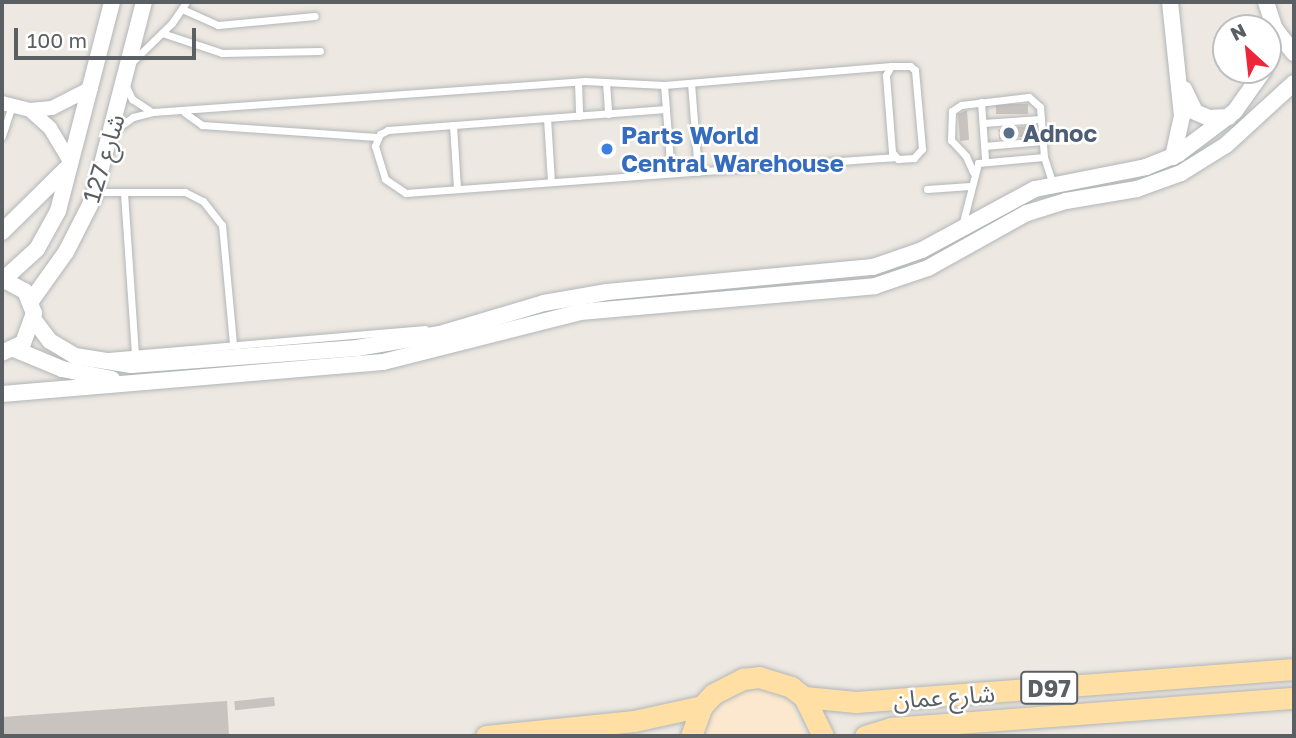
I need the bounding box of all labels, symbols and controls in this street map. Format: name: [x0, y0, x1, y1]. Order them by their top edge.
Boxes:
scale bar: [18, 14, 200, 58]
north arrow: [1212, 14, 1282, 84]
text: N: [1226, 18, 1250, 45]
text: 100 m: [27, 27, 87, 53]
street label: شارع 127: [76, 110, 130, 206]
place label: Adnoc: [1023, 119, 1097, 147]
place label: Parts World Central Warehouse: [621, 121, 844, 177]
marker: Adnoc: [1001, 125, 1017, 141]
marker: Parts World Central Warehouse: [599, 141, 615, 157]
road number: D97: [1019, 668, 1079, 708]
street label: شارع عمان: [892, 678, 996, 714]

